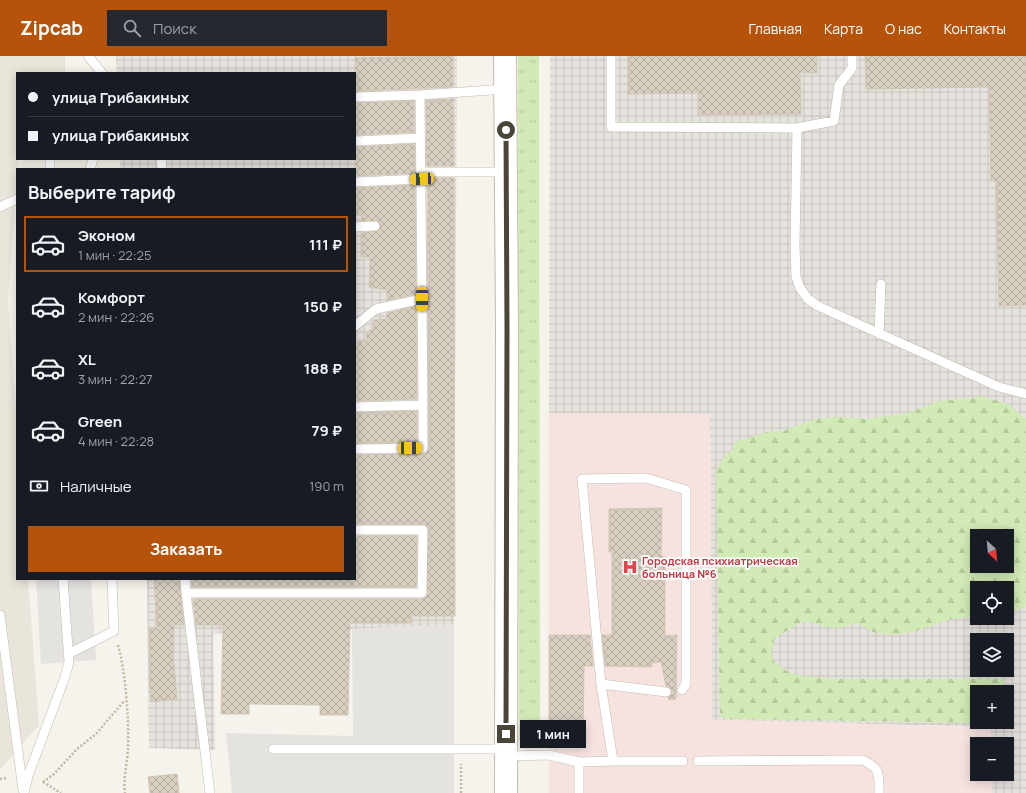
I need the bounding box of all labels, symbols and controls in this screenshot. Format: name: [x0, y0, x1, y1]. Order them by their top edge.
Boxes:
search box: [107, 10, 387, 46]
text: Zipcab: [20, 15, 83, 41]
icon: search: [121, 17, 143, 39]
text: Поиск: [153, 18, 197, 39]
text: Главная: [749, 19, 802, 38]
text: Карта: [824, 19, 863, 38]
text: О нас: [885, 19, 922, 38]
text: Контакты: [944, 19, 1006, 38]
text: улица Грибакиных: [52, 87, 189, 108]
route start: [497, 121, 515, 139]
text: улица Грибакиных: [52, 125, 189, 146]
car: [410, 172, 434, 186]
text: Выберите тариф: [28, 180, 176, 204]
text: Эконом: [78, 225, 135, 246]
icon: car: [30, 226, 66, 262]
text: 111 ₽: [309, 234, 342, 255]
text: 1 мин · 22:25: [78, 246, 152, 264]
text: Комфорт: [78, 287, 145, 308]
car: [416, 287, 428, 311]
icon: car: [30, 288, 66, 324]
text: 150 ₽: [303, 296, 342, 317]
text: 2 мин · 22:26: [78, 308, 154, 326]
text: XL: [78, 349, 96, 370]
icon: car: [30, 350, 66, 386]
text: 188 ₽: [304, 358, 342, 379]
text: 3 мин · 22:27: [78, 370, 153, 388]
text: Green: [78, 411, 122, 432]
icon: car: [30, 412, 66, 448]
text: 79 ₽: [311, 420, 342, 441]
text: 4 мин · 22:28: [78, 432, 154, 450]
car: [398, 442, 422, 454]
icon: cash: [28, 475, 50, 497]
text: Наличные: [60, 476, 132, 497]
text: 190 m: [309, 477, 344, 495]
button: Заказать: [28, 526, 344, 572]
north arrow: [970, 529, 1014, 573]
map controls: [970, 529, 1014, 781]
place label: Городская психиатрическая больница №6: [642, 553, 798, 581]
hospital icon: Городская психиатрическая больница №6: [621, 558, 639, 576]
button: locate: [970, 581, 1014, 625]
button: layers: [970, 633, 1014, 677]
button: +: [970, 685, 1014, 729]
callout: 1 мин: [520, 720, 586, 748]
route end: [497, 725, 515, 743]
text: 1 мин: [536, 725, 570, 743]
button: −: [970, 737, 1014, 781]

